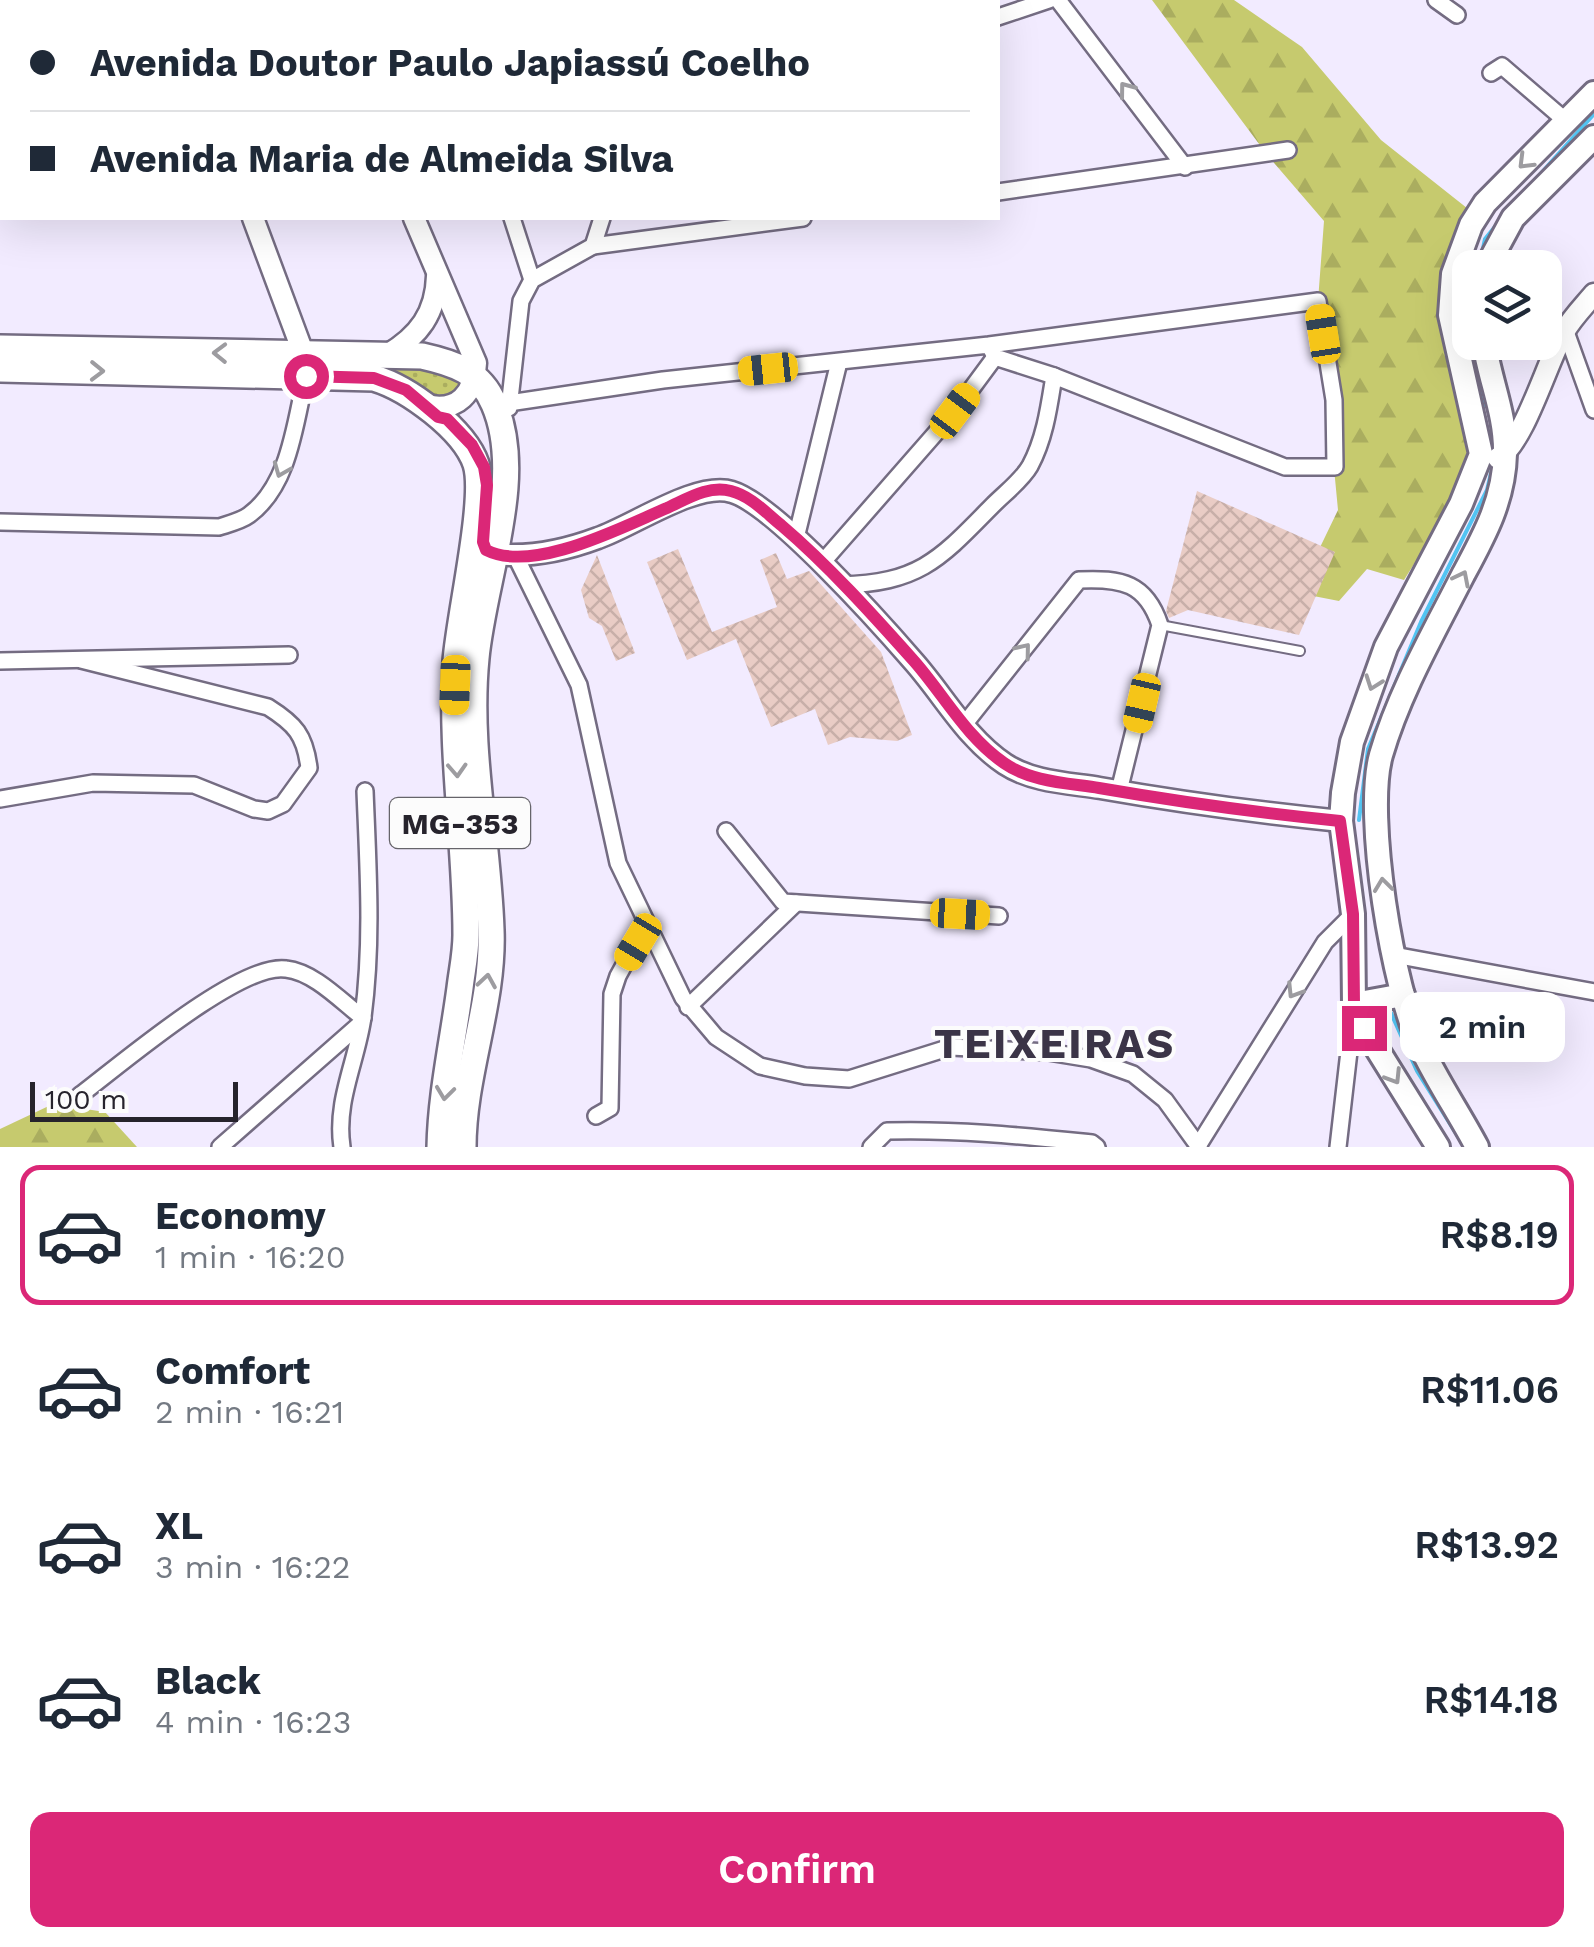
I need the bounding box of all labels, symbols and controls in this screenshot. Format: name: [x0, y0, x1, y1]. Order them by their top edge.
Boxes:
text: Avenida Doutor Paulo Japiassú Coelho: [90, 41, 810, 85]
one-way arrow: [1120, 82, 1137, 100]
text: Avenida Maria de Almeida Silva: [90, 137, 674, 181]
one-way arrow: [1519, 151, 1537, 169]
map controls: [1452, 250, 1562, 360]
button: layers: [1452, 250, 1562, 360]
car: [1303, 302, 1343, 366]
one-way arrow: [211, 343, 227, 364]
car: [737, 351, 799, 387]
route start: [284, 354, 329, 399]
one-way arrow: [90, 361, 106, 382]
car: [925, 378, 985, 444]
one-way arrow: [272, 461, 292, 478]
one-way arrow: [1450, 570, 1470, 588]
one-way arrow: [1012, 643, 1030, 661]
car: [439, 654, 471, 716]
car: [1121, 670, 1163, 736]
one-way arrow: [1364, 673, 1385, 690]
one-way arrow: [446, 763, 467, 779]
road number: MG-353: [390, 798, 530, 848]
one-way arrow: [1373, 876, 1394, 892]
car: [929, 897, 991, 931]
car: [610, 909, 666, 975]
one-way arrow: [476, 973, 497, 990]
one-way arrow: [1288, 980, 1307, 998]
callout: 2 min: [1399, 993, 1564, 1063]
route end: [1342, 1006, 1387, 1051]
text: 2 min: [1439, 1008, 1526, 1046]
district label: TEIXEIRAS: [934, 1019, 1176, 1068]
one-way arrow: [1381, 1066, 1400, 1084]
scale bar: [30, 1077, 238, 1122]
text: 100 m: [45, 1083, 127, 1116]
one-way arrow: [435, 1086, 456, 1102]
icon: car: [35, 1190, 125, 1280]
text: Economy: [155, 1194, 326, 1238]
text: R$8.19: [1440, 1213, 1559, 1257]
text: 1 min · 16:20: [155, 1238, 346, 1276]
icon: car: [35, 1345, 125, 1435]
text: Comfort: [155, 1349, 310, 1393]
text: R$11.06: [1420, 1368, 1559, 1412]
text: 2 min · 16:21: [155, 1393, 344, 1431]
icon: car: [35, 1500, 125, 1590]
text: XL: [155, 1504, 203, 1548]
text: R$13.92: [1414, 1523, 1559, 1567]
text: 3 min · 16:22: [155, 1548, 351, 1586]
icon: car: [35, 1655, 125, 1745]
text: Black: [155, 1659, 261, 1703]
text: R$14.18: [1423, 1678, 1559, 1722]
text: 4 min · 16:23: [155, 1703, 351, 1741]
button: Confirm: [30, 1812, 1564, 1927]

